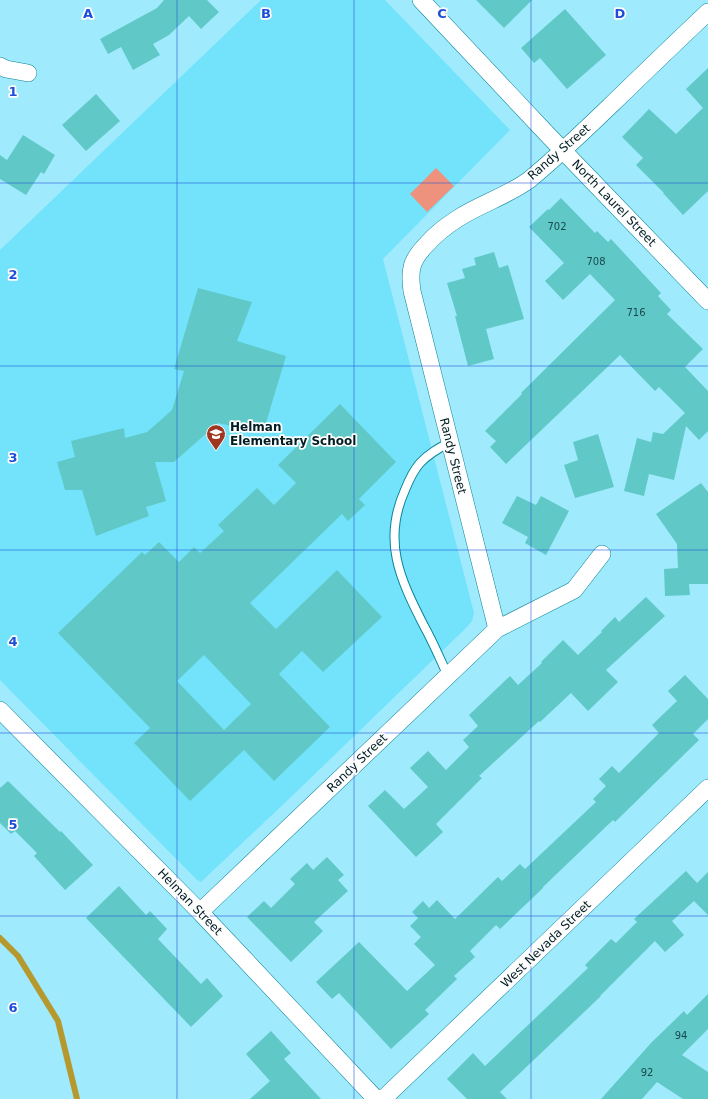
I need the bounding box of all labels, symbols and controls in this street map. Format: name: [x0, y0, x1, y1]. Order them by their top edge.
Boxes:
text: A: [83, 6, 93, 21]
text: B: [261, 6, 271, 21]
text: C: [437, 6, 447, 21]
text: D: [615, 6, 626, 21]
text: 1: [8, 84, 18, 99]
street label: Randy Street: [525, 121, 593, 183]
street label: North Laurel Street: [569, 157, 659, 249]
house number: 702: [547, 221, 567, 232]
house number: 708: [586, 256, 606, 267]
text: 2: [8, 267, 18, 282]
house number: 716: [626, 307, 646, 318]
street label: Randy Street: [437, 416, 469, 496]
place label: Helman Elementary School: [230, 420, 356, 448]
school or university icon: Helman Elementary School: [205, 423, 227, 451]
text: 3: [8, 450, 18, 465]
text: 4: [8, 634, 18, 649]
street label: Randy Street: [324, 731, 390, 795]
text: 5: [8, 817, 18, 832]
street label: Helman Street: [155, 866, 225, 938]
street label: West Nevada Street: [498, 897, 594, 991]
text: 6: [8, 1000, 18, 1015]
house number: 94: [675, 1030, 687, 1041]
house number: 92: [641, 1067, 653, 1078]

